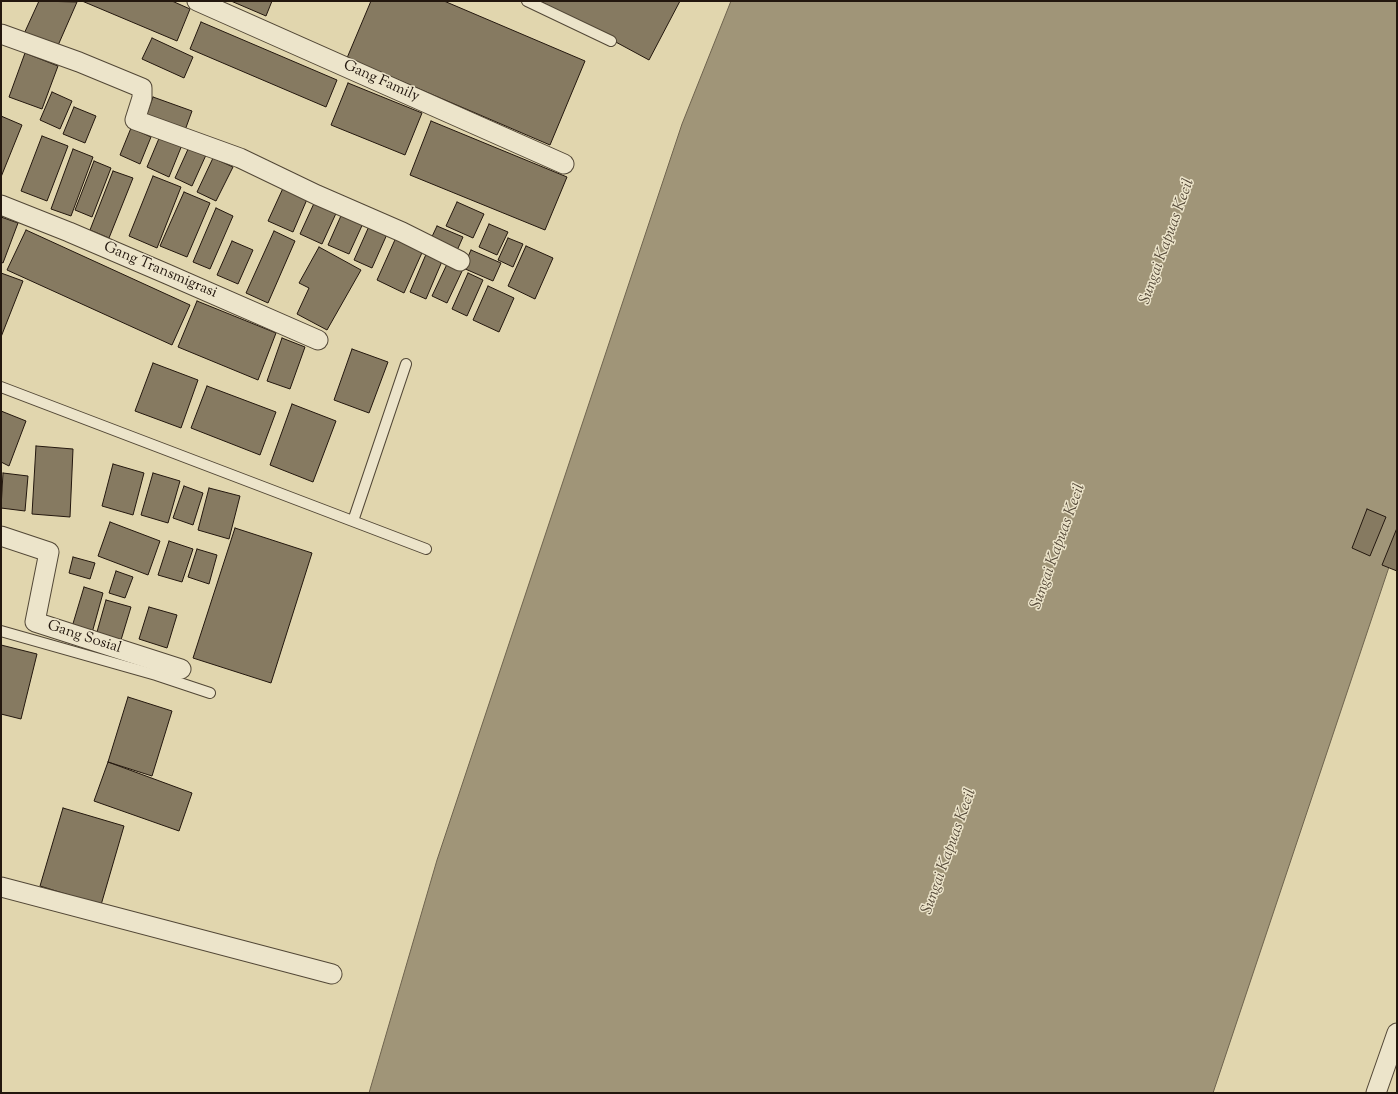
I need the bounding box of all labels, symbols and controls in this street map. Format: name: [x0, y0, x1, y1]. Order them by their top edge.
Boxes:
street label: Gang Family: [340, 57, 422, 107]
water label: Sungai Kapuas Kecil: [1136, 177, 1200, 307]
street label: Gang Transmigrasi: [101, 239, 219, 303]
water label: Sungai Kapuas Kecil: [1027, 482, 1091, 612]
street label: Gang Sosial: [45, 618, 123, 658]
water label: Sungai Kapuas Kecil: [918, 787, 982, 917]

